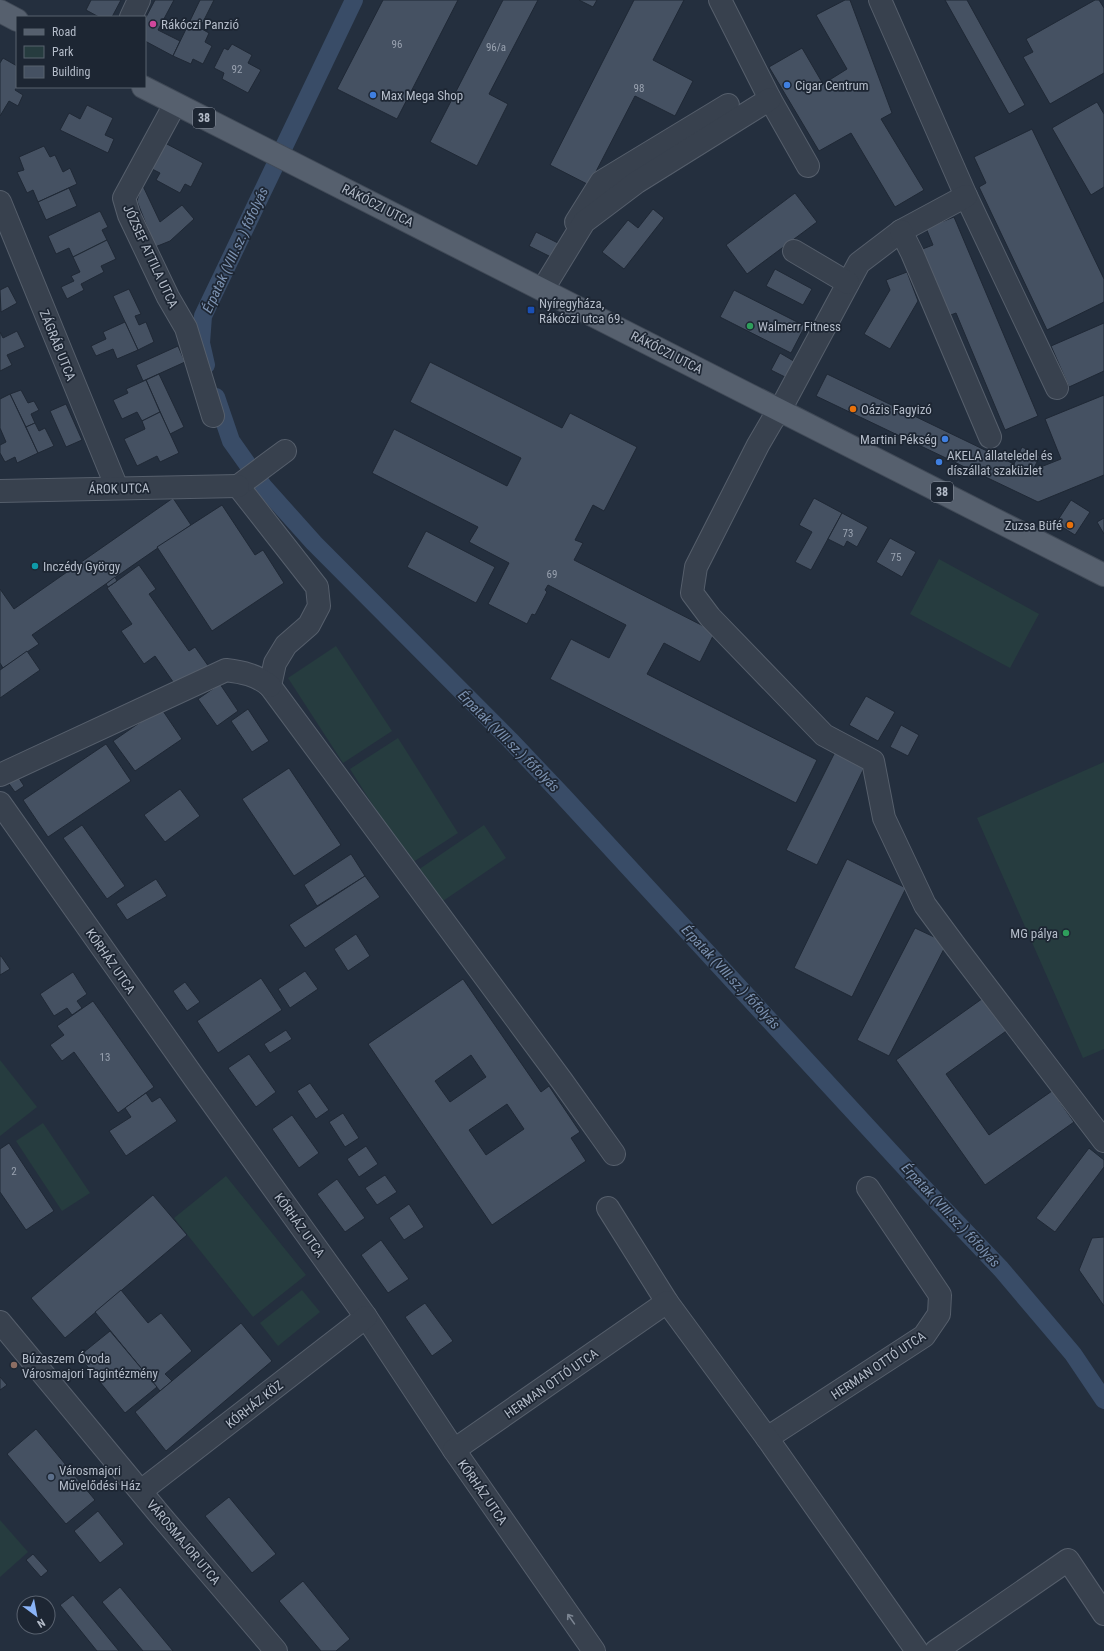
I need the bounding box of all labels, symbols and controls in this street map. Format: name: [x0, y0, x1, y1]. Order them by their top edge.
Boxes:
legend: [16, 16, 146, 88]
place label: Rákóczi Panzió: [161, 17, 239, 32]
marker: Rákóczi Panzió: [148, 19, 158, 29]
text: Road: [52, 25, 76, 39]
house number: 96: [392, 38, 402, 51]
house number: 96/a: [486, 41, 506, 54]
text: Park: [52, 45, 74, 59]
house number: 92: [232, 63, 242, 76]
text: Building: [52, 65, 90, 79]
place label: Cigar Centrum: [795, 78, 869, 93]
marker: Cigar Centrum: [782, 80, 792, 90]
house number: 98: [634, 82, 644, 95]
place label: Max Mega Shop: [381, 88, 463, 103]
marker: Max Mega Shop: [368, 90, 378, 100]
road number: 38: [193, 108, 215, 128]
street label: RÁKÓCZI UTCA: [340, 181, 416, 230]
water label: Érpatak (VIII.sz.) főfolyás: [198, 184, 272, 316]
street label: JÓZSEF ATTILA UTCA: [120, 202, 181, 311]
place label: Nyíregyháza, Rákóczi utca 69.: [539, 296, 624, 326]
marker: Nyíregyháza, Rákóczi utca 69.: [526, 305, 536, 315]
street label: ZÁGRÁB UTCA: [36, 307, 79, 383]
place label: Walmerr Fitness: [758, 319, 841, 334]
marker: Walmerr Fitness: [745, 321, 755, 331]
street label: RÁKÓCZI UTCA: [629, 328, 705, 377]
place label: Oázis Fagyizó: [861, 402, 932, 417]
marker: Oázis Fagyizó: [848, 404, 858, 414]
place label: Martini Pékség: [860, 432, 937, 447]
marker: Martini Pékség: [940, 434, 950, 444]
place label: AKELA állateledel és díszállat szaküzlet: [947, 448, 1053, 478]
marker: AKELA állateledel és díszállat szaküzlet: [934, 457, 944, 467]
street label: ÁROK UTCA: [88, 480, 150, 497]
road number: 38: [931, 482, 953, 502]
place label: Zuzsa Büfé: [1005, 518, 1062, 533]
marker: Zuzsa Büfé: [1065, 520, 1075, 530]
house number: 73: [843, 527, 853, 540]
house number: 75: [891, 551, 901, 564]
place label: Inczédy György: [43, 559, 121, 574]
marker: Inczédy György: [30, 561, 40, 571]
house number: 69: [547, 568, 557, 581]
water label: Érpatak (VIII.sz.) főfolyás: [454, 686, 564, 796]
water label: Érpatak (VIII.sz.) főfolyás: [678, 921, 784, 1033]
street label: KÓRHÁZ UTCA: [83, 926, 139, 997]
place label: MG pálya: [1010, 926, 1058, 941]
marker: MG pálya: [1061, 928, 1071, 938]
house number: 13: [100, 1051, 110, 1064]
water label: Érpatak (VIII.sz.) főfolyás: [898, 1159, 1004, 1271]
house number: 2: [11, 1165, 17, 1178]
street label: KÓRHÁZ UTCA: [271, 1190, 328, 1261]
street label: HERMAN OTTÓ UTCA: [828, 1328, 929, 1403]
street label: HERMAN OTTÓ UTCA: [502, 1345, 601, 1421]
place label: Búzaszem Óvoda Városmajori Tagintézmény: [22, 1351, 158, 1381]
marker: Búzaszem Óvoda Városmajori Tagintézmény: [9, 1360, 19, 1370]
street label: KÓRHÁZ KÖZ: [223, 1377, 286, 1431]
street label: KÓRHÁZ UTCA: [455, 1457, 511, 1528]
place label: Városmajori Művelődési Ház: [59, 1463, 141, 1493]
marker: Városmajori Művelődési Ház: [46, 1472, 56, 1482]
street label: VÁROSMAJOR UTCA: [144, 1497, 224, 1588]
north arrow: [16, 1595, 56, 1635]
one-way arrow: [567, 1614, 575, 1625]
text: N: [35, 1616, 47, 1630]

